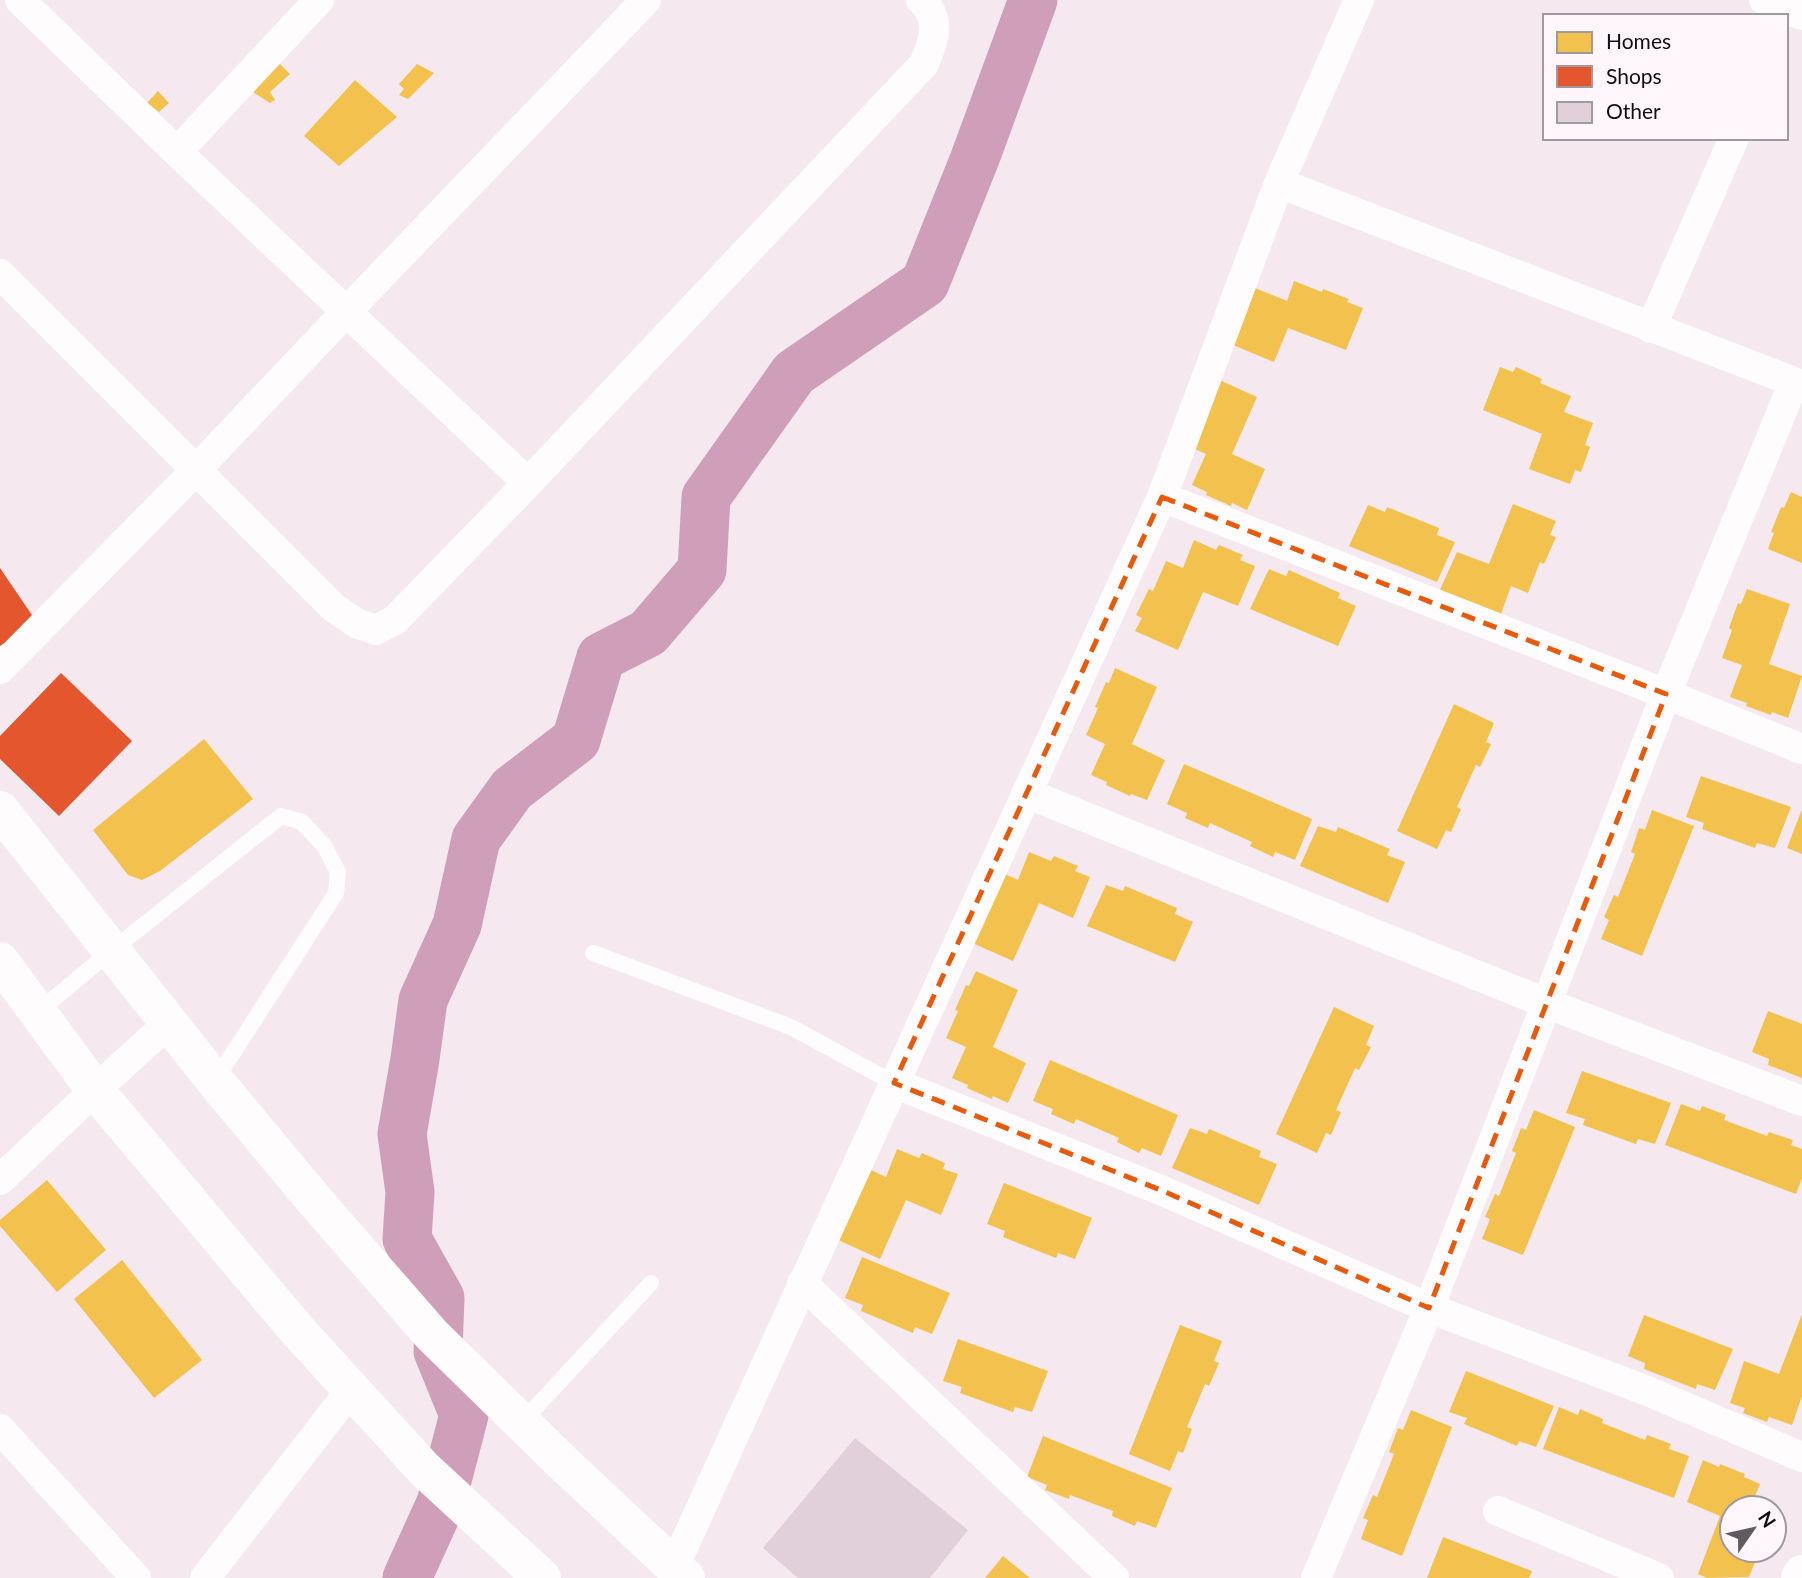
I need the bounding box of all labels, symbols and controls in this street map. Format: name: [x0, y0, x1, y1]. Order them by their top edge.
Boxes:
legend: [1543, 14, 1788, 140]
text: Homes: [1606, 28, 1671, 53]
text: Shops: [1606, 63, 1662, 88]
text: Other: [1606, 98, 1661, 123]
north arrow: [1718, 1494, 1788, 1564]
text: N: [1754, 1507, 1781, 1532]

